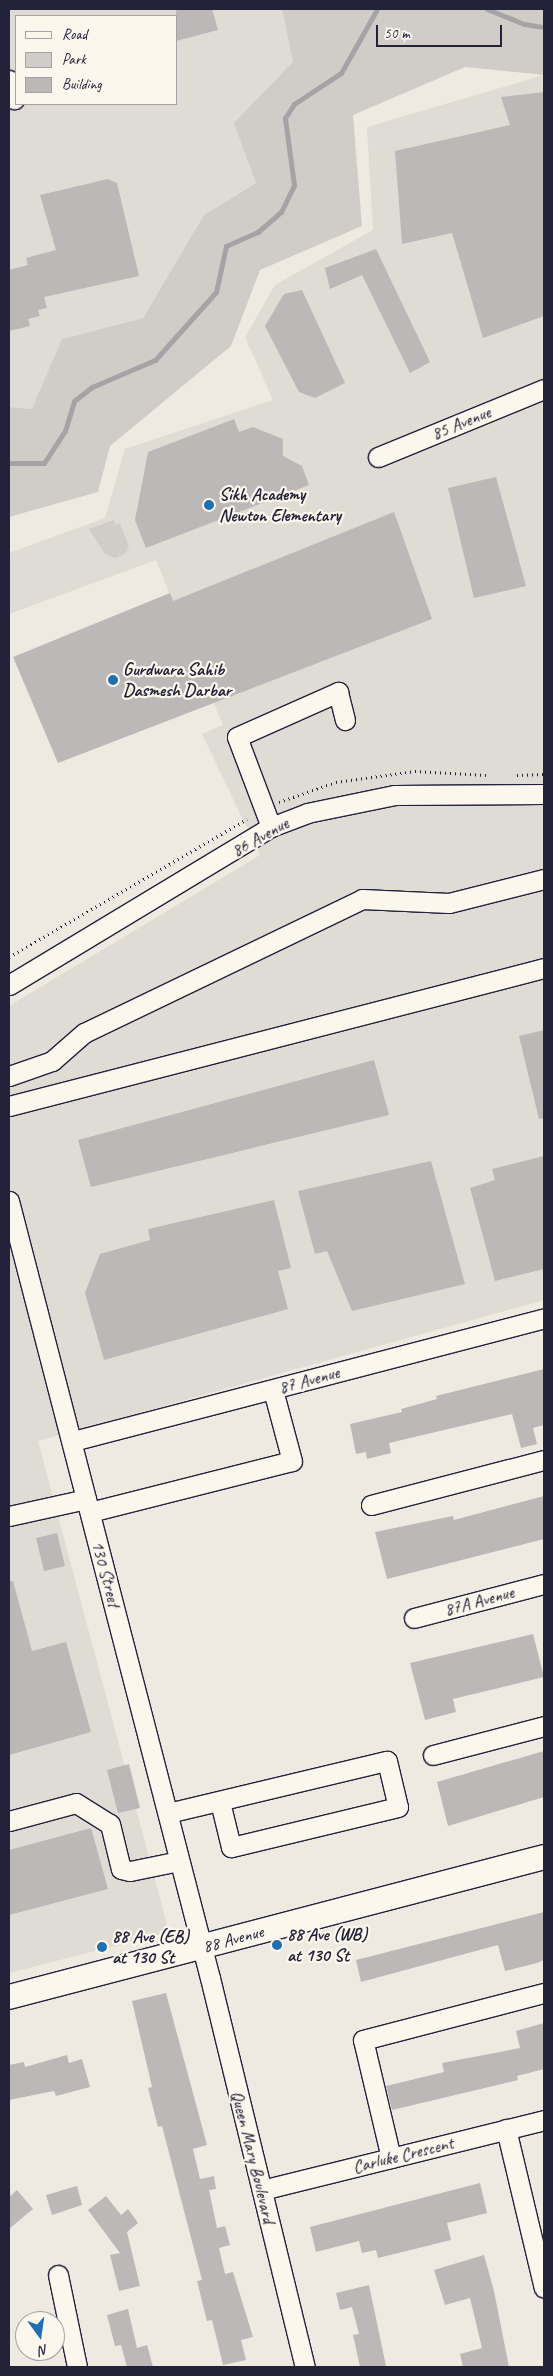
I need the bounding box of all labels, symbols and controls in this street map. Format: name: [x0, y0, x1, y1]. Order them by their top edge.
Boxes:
legend: [15, 15, 178, 105]
scale bar: [378, 15, 504, 47]
text: 50 m: [384, 24, 410, 43]
text: Road: [62, 25, 87, 44]
text: Park: [62, 50, 86, 69]
text: Building: [62, 75, 101, 94]
street label: 85 Avenue: [428, 401, 494, 445]
place label: Sikh Academy Newton Elementary: [219, 484, 341, 526]
marker: Sikh Academy Newton Elementary: [203, 499, 215, 511]
place label: Gurdwara Sahib Dasmesh Darbar: [123, 659, 231, 702]
marker: Gurdwara Sahib Dasmesh Darbar: [107, 674, 119, 686]
street label: 86 Avenue: [228, 813, 292, 861]
street label: 87 Avenue: [276, 1362, 342, 1398]
street label: 130 Street: [87, 1538, 125, 1610]
street label: 87A Avenue: [442, 1581, 516, 1621]
street label: 88 Avenue: [200, 1921, 266, 1957]
place label: 88 Ave (WB) at 130 St: [287, 1924, 367, 1966]
place label: 88 Ave (EB) at 130 St: [112, 1926, 189, 1968]
marker: 88 Ave (WB) at 130 St: [271, 1939, 283, 1951]
marker: 88 Ave (EB) at 130 St: [96, 1941, 108, 1953]
street label: Queen Mary Boulevard: [226, 2088, 280, 2226]
street label: Carluke Crescent: [350, 2132, 456, 2178]
north arrow: [15, 2311, 65, 2361]
text: N: [37, 2341, 50, 2359]

